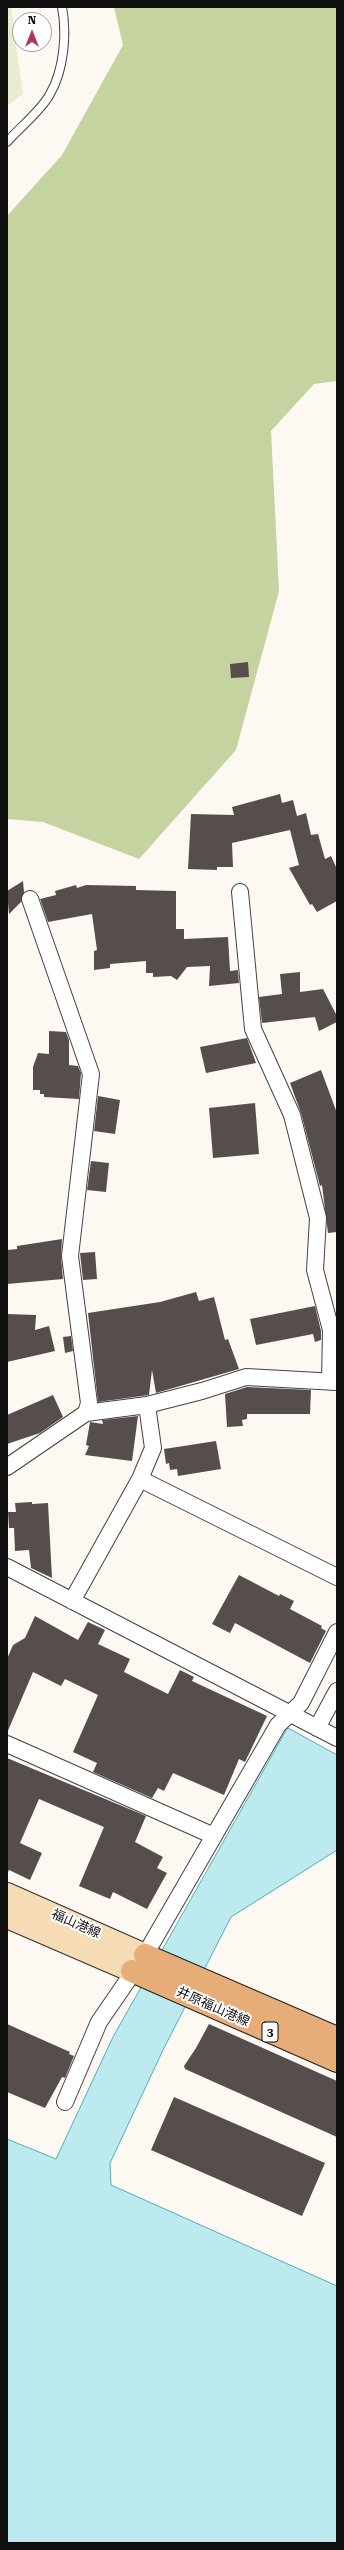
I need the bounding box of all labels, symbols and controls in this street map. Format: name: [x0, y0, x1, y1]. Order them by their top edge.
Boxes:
north arrow: [12, 12, 52, 52]
text: N: [28, 14, 36, 27]
street label: 福山港線: [49, 1906, 103, 1942]
street label: 井原福山港線: [174, 1984, 252, 2030]
road number: 3: [262, 2022, 278, 2042]

